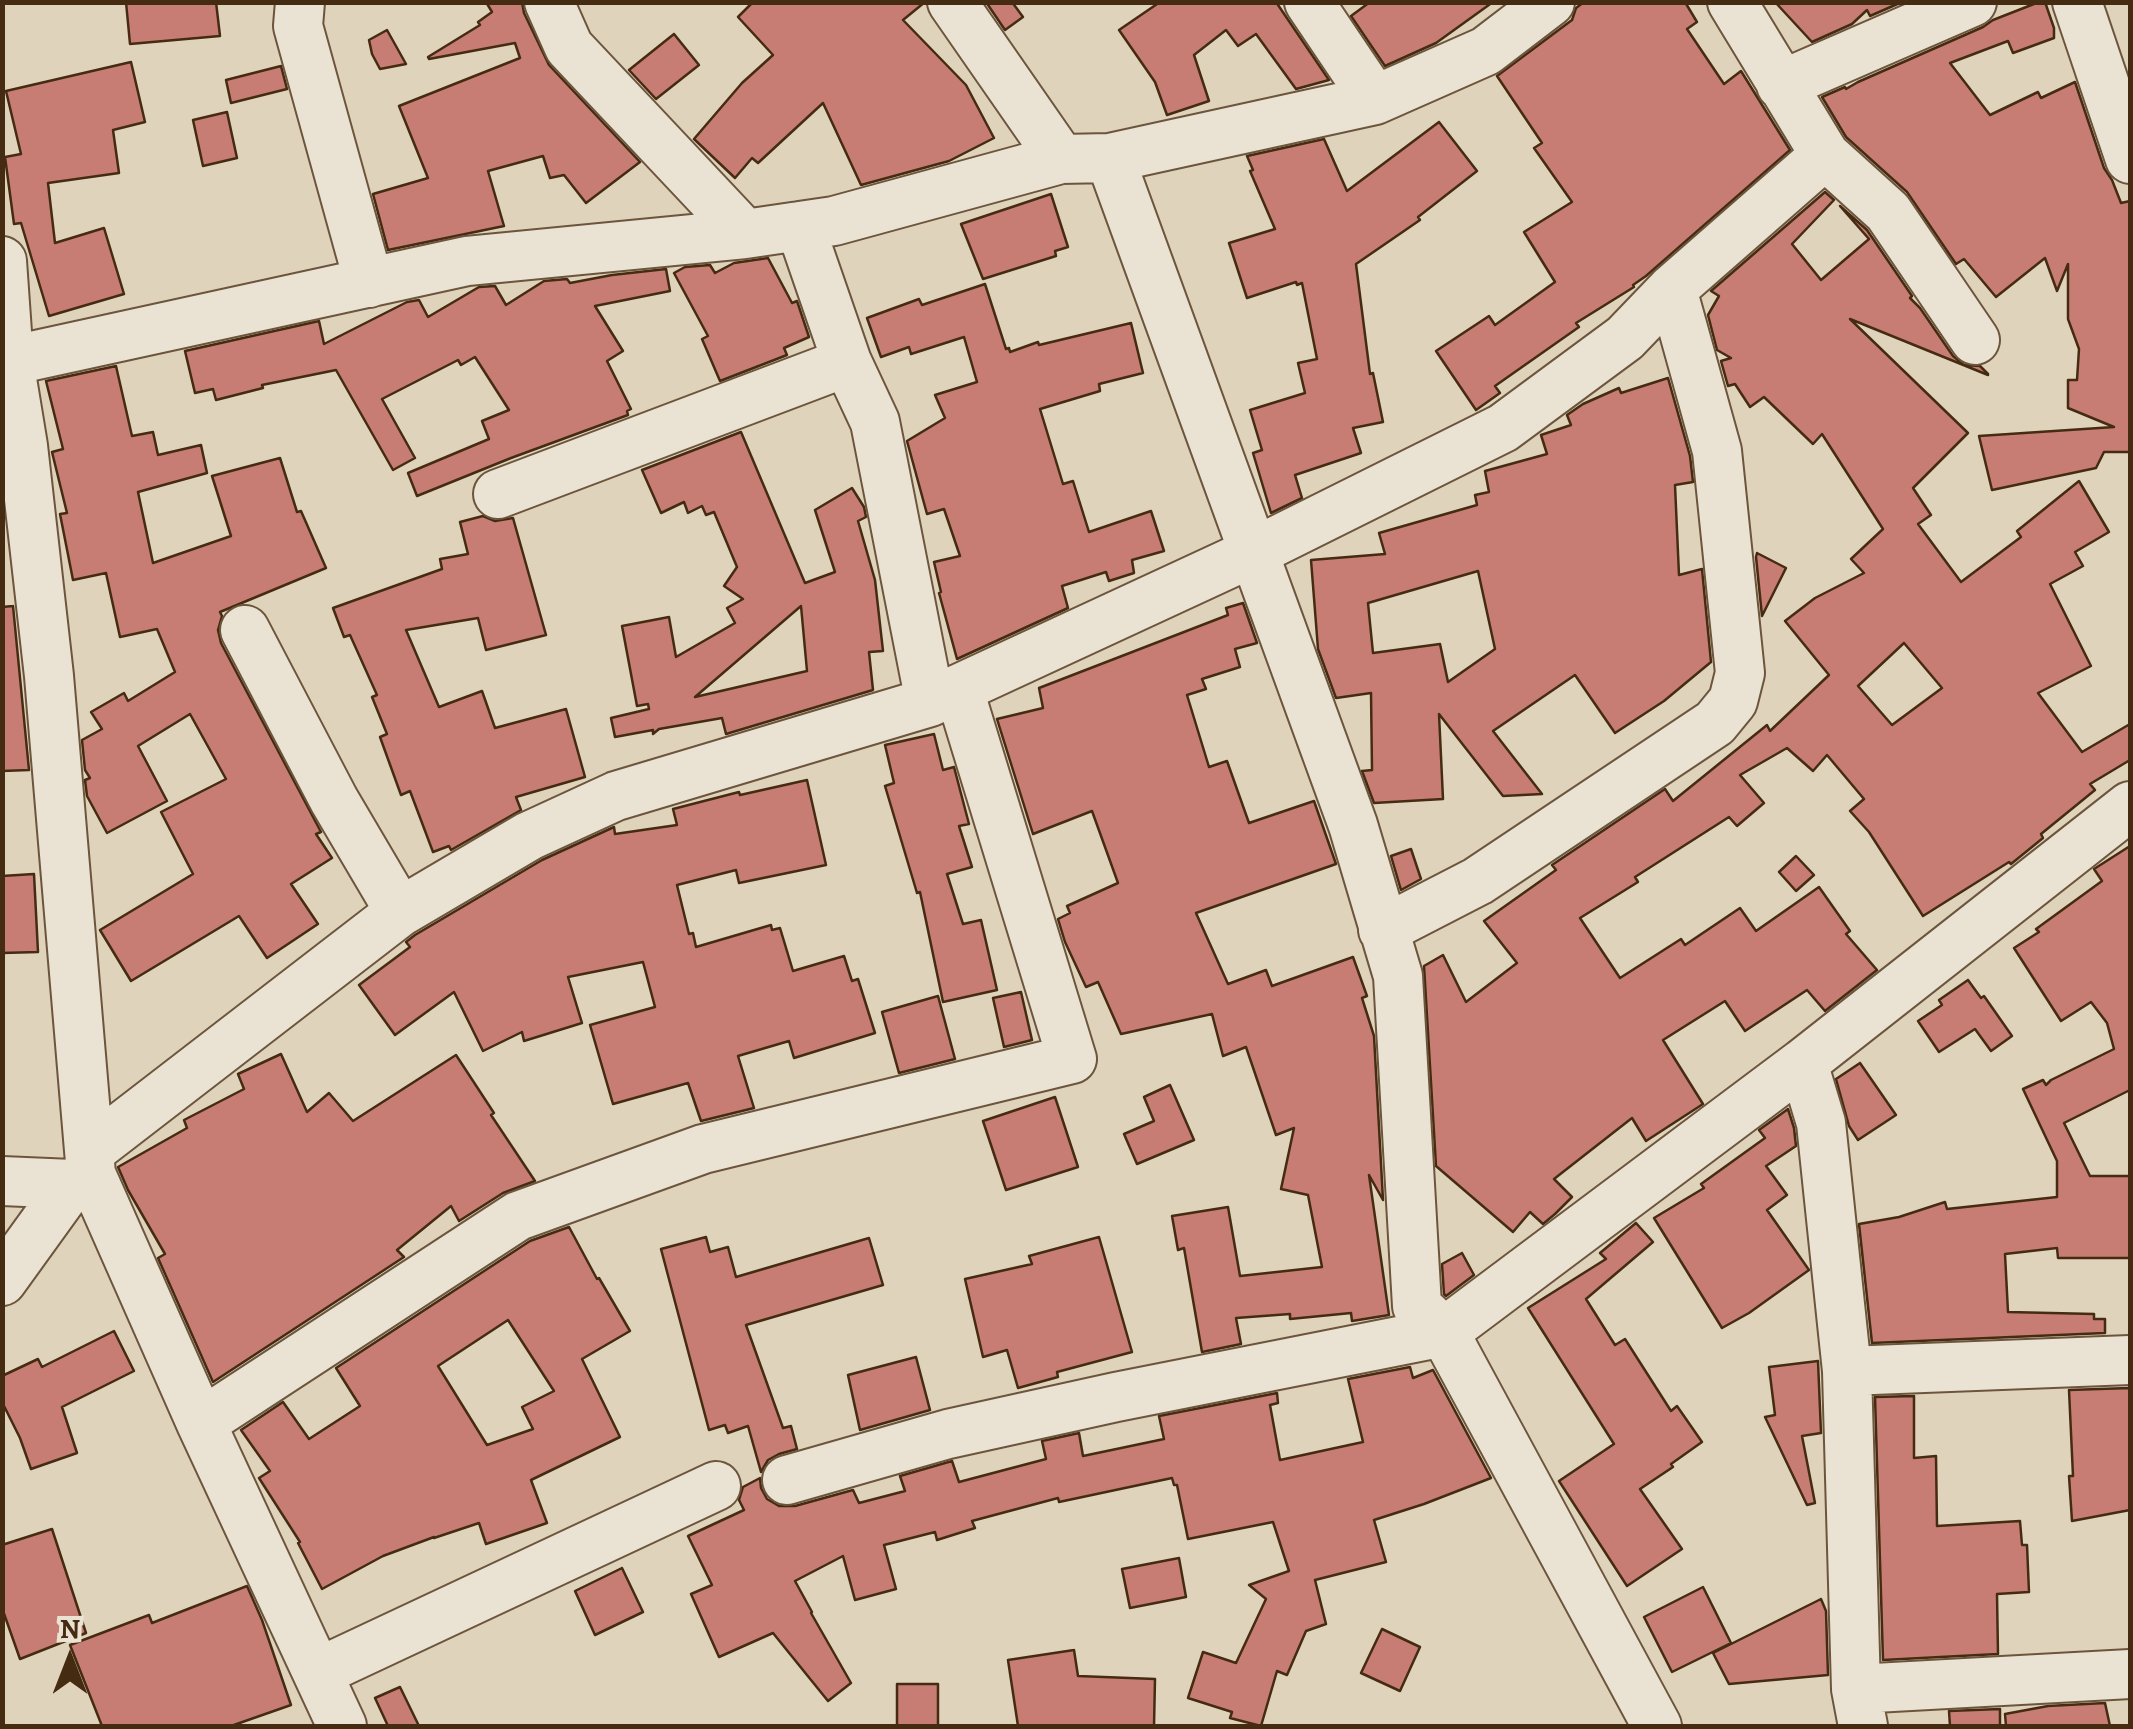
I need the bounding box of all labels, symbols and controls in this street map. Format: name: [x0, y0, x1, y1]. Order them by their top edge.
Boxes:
north arrow: [20, 1609, 120, 1709]
text: N: [60, 1610, 80, 1648]

